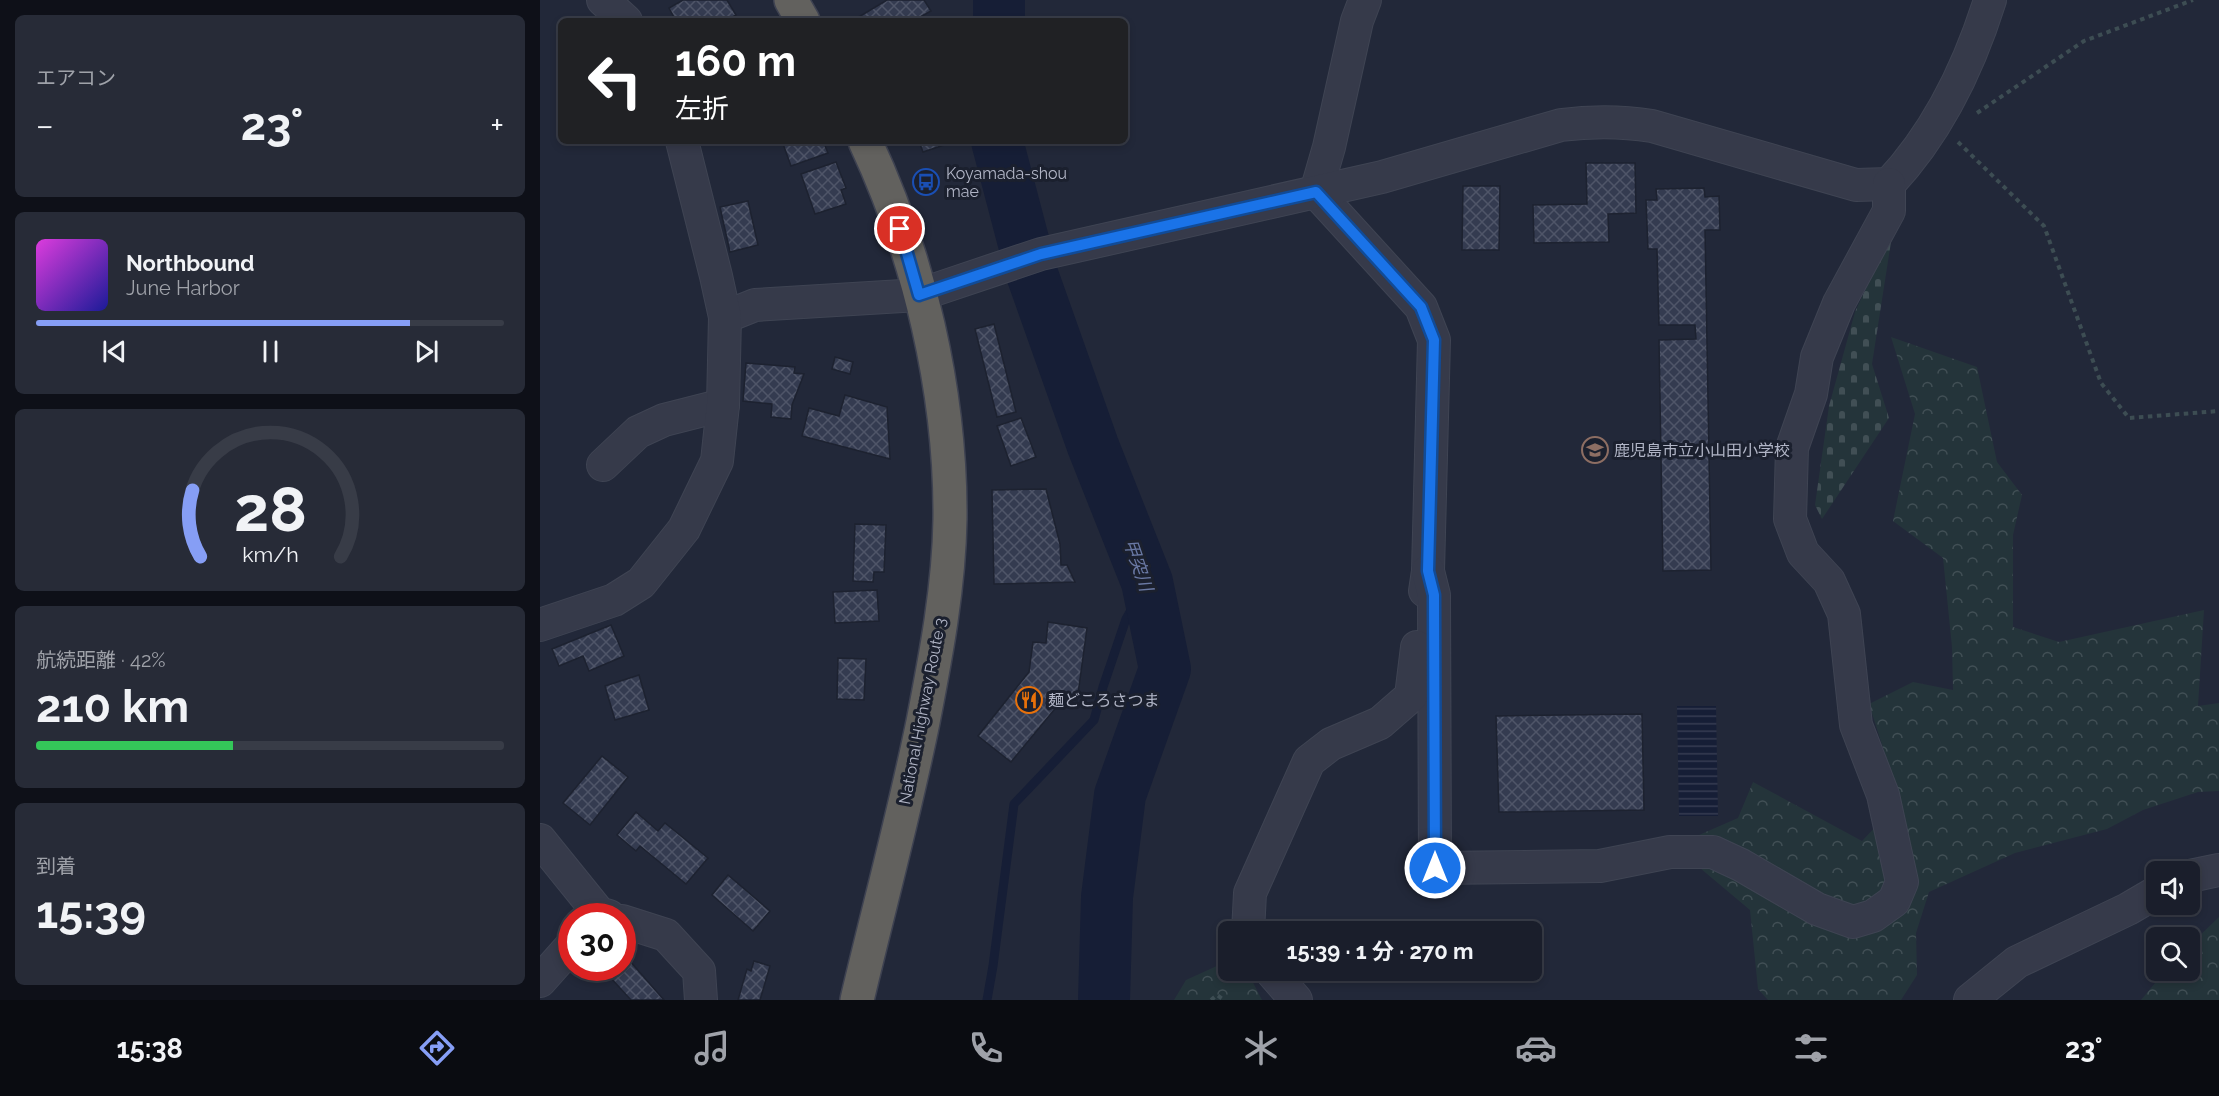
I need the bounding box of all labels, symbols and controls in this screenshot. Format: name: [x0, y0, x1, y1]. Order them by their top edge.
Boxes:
text: 160 m: [675, 37, 796, 86]
icon: left: [576, 42, 654, 120]
text: エアコン: [36, 66, 116, 90]
text: 左折: [675, 93, 729, 124]
text: 23°: [241, 98, 303, 151]
text: −: [36, 106, 54, 145]
text: +: [490, 106, 504, 145]
place label: Koyamada-shou mae: [946, 164, 1067, 201]
bus stop icon: Koyamada-shou mae: [911, 167, 941, 197]
pin: [874, 203, 925, 254]
icon: arrive: [883, 212, 916, 245]
text: Northbound: [126, 250, 255, 276]
text: June Harbor: [126, 276, 240, 300]
icon: previous: [98, 335, 131, 368]
icon: pause: [254, 335, 287, 368]
icon: next: [410, 335, 443, 368]
school or university icon: 鹿児島市立小山田小学校: [1580, 435, 1610, 465]
place label: 鹿児島市立小山田小学校: [1614, 441, 1790, 460]
text: 28: [234, 472, 306, 546]
water label: 甲突川: [1120, 536, 1158, 596]
text: km/h: [242, 542, 298, 567]
street label: National Highway Route 3: [895, 616, 950, 806]
text: 航続距離 · 42%: [36, 648, 166, 672]
text: 210 km: [36, 680, 189, 733]
restaurant icon: 麺どころさつま: [1014, 685, 1044, 715]
place label: 麺どころさつま: [1048, 691, 1160, 710]
position arrow: [1403, 836, 1467, 900]
text: 到着: [36, 854, 76, 878]
map controls: [2146, 861, 2200, 981]
button: sound: [2146, 861, 2200, 915]
text: 15:39: [36, 886, 146, 939]
speed limit sign: 30: [558, 903, 636, 981]
button: search: [2146, 927, 2200, 981]
text: 15:39 · 1 分 · 270 m: [1287, 938, 1473, 964]
icon: directions: [416, 1027, 458, 1069]
icon: music: [691, 1027, 733, 1069]
icon: phone: [965, 1027, 1007, 1069]
icon: climate: [1240, 1027, 1282, 1069]
icon: car: [1515, 1027, 1557, 1069]
icon: filters: [1790, 1027, 1832, 1069]
text: 15:38: [116, 1033, 183, 1064]
text: 23°: [2065, 1033, 2102, 1064]

